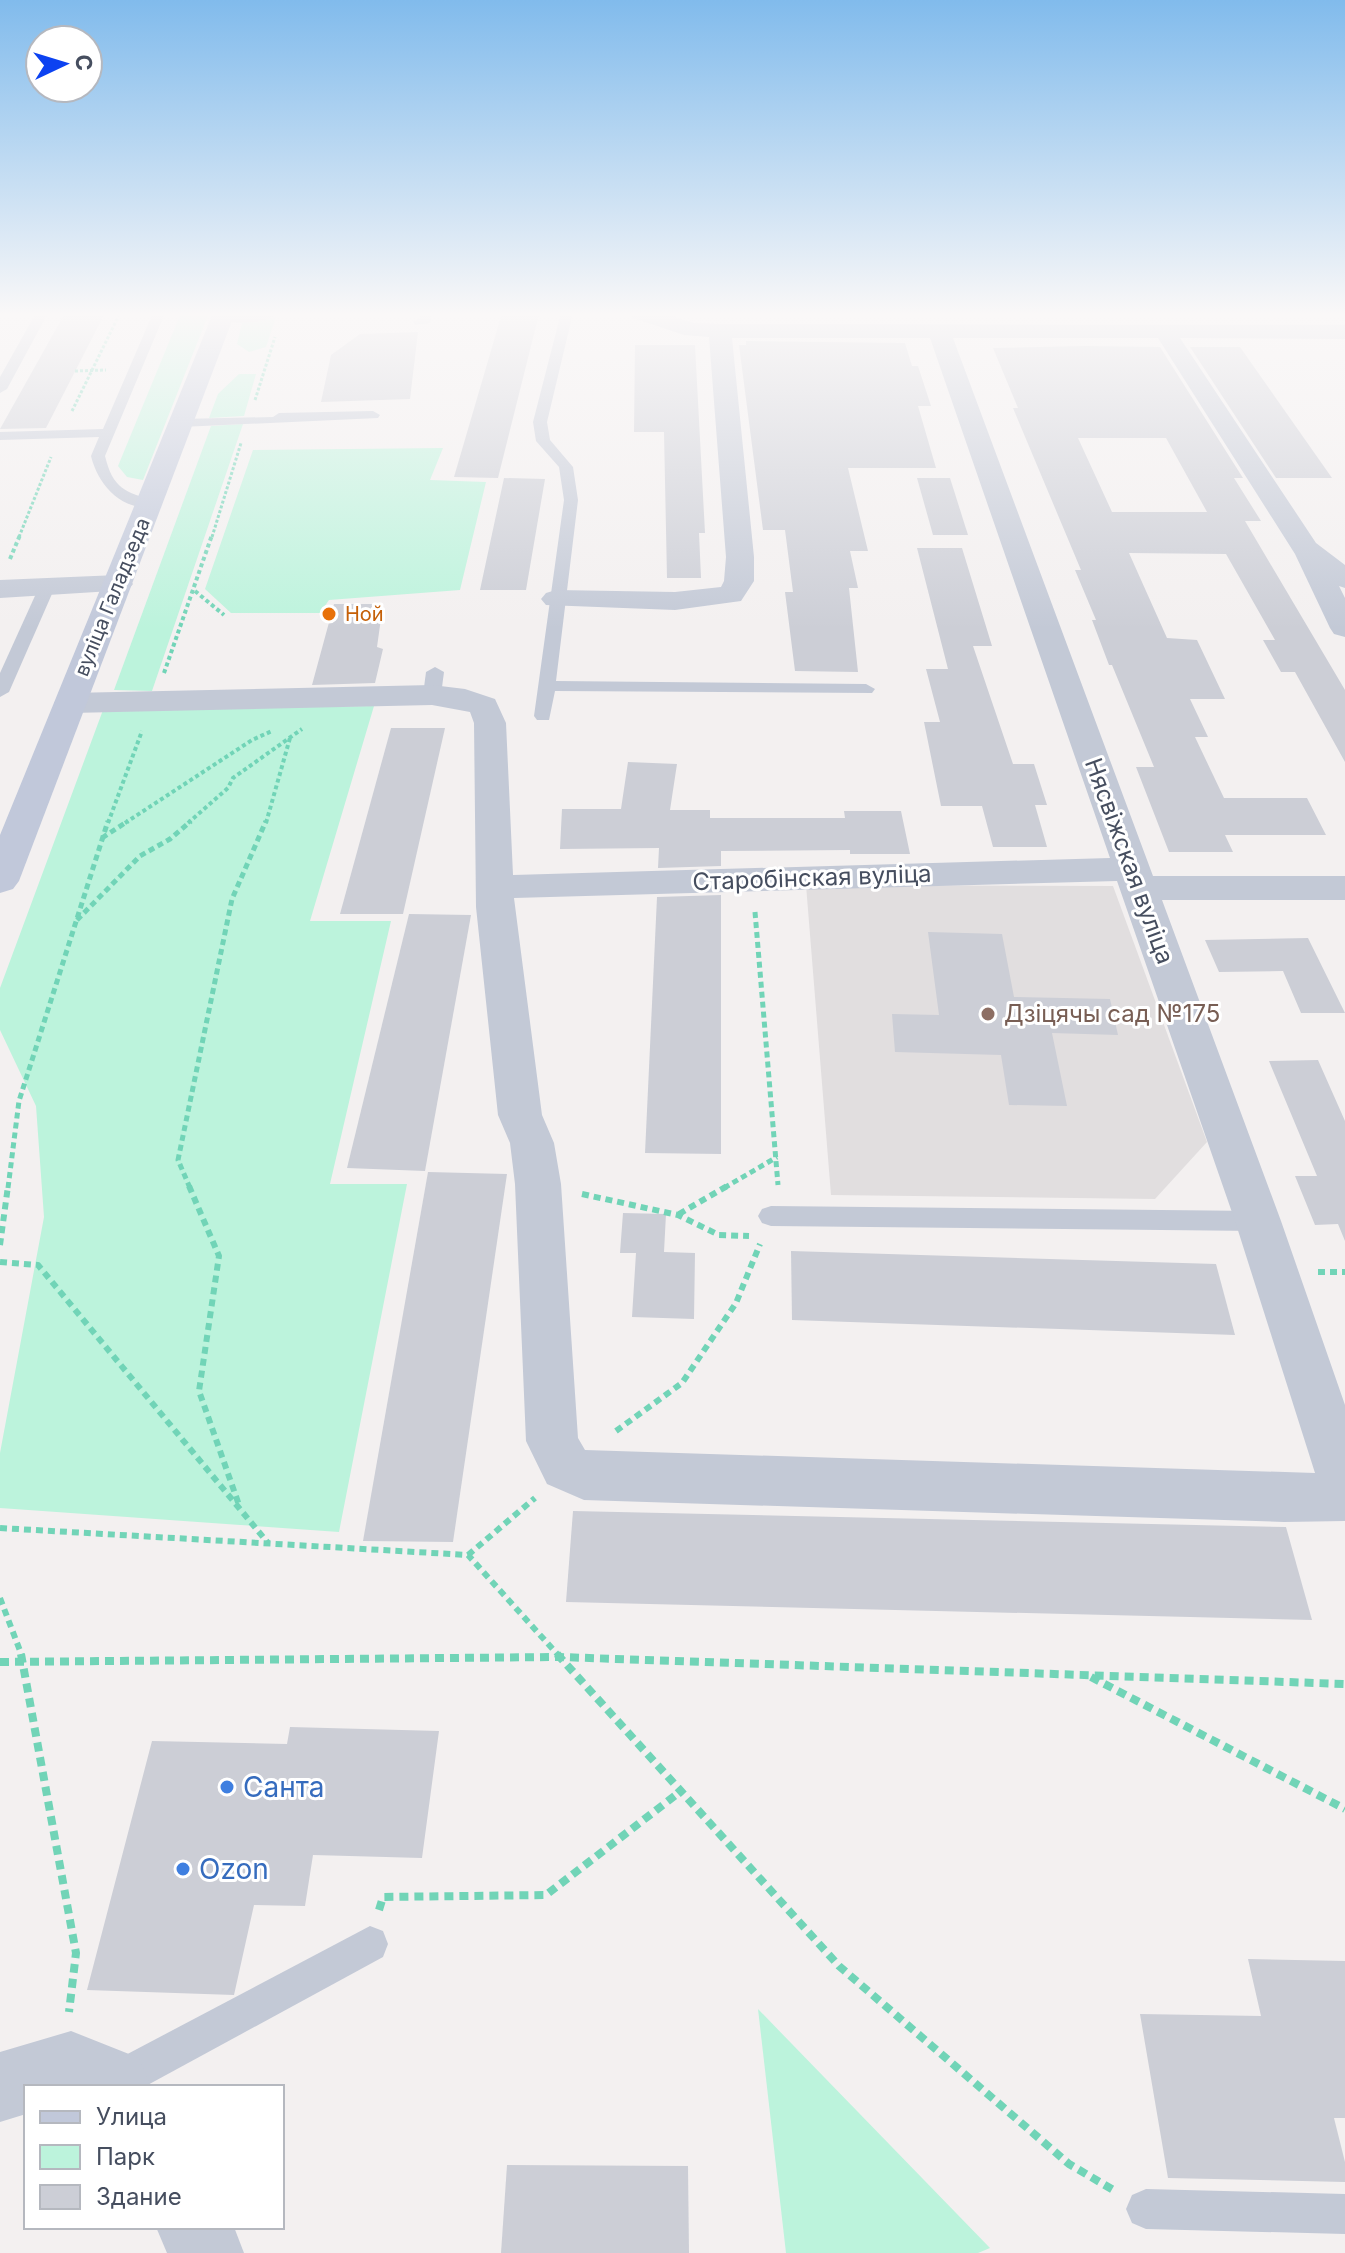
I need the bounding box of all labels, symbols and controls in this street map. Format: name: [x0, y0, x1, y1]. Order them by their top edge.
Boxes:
north arrow: [24, 24, 104, 104]
text: С: [70, 54, 97, 72]
street label: вуліца Галадзеда: [69, 514, 155, 680]
place label: Ной: [345, 602, 384, 626]
marker: Ной: [320, 605, 338, 623]
street label: Нясвіжская вуліца: [1079, 754, 1180, 968]
street label: Старобінская вуліца: [692, 859, 932, 896]
place label: Дзіцячы сад №175: [1004, 999, 1220, 1028]
marker: Дзіцячы сад №175: [979, 1005, 997, 1023]
place label: Санта: [243, 1770, 325, 1804]
marker: Санта: [218, 1778, 236, 1796]
place label: Ozon: [199, 1852, 269, 1886]
marker: Ozon: [174, 1860, 192, 1878]
legend: [24, 2085, 284, 2229]
text: Улица: [96, 2102, 167, 2131]
text: Парк: [96, 2142, 155, 2171]
text: Здание: [96, 2182, 182, 2211]

